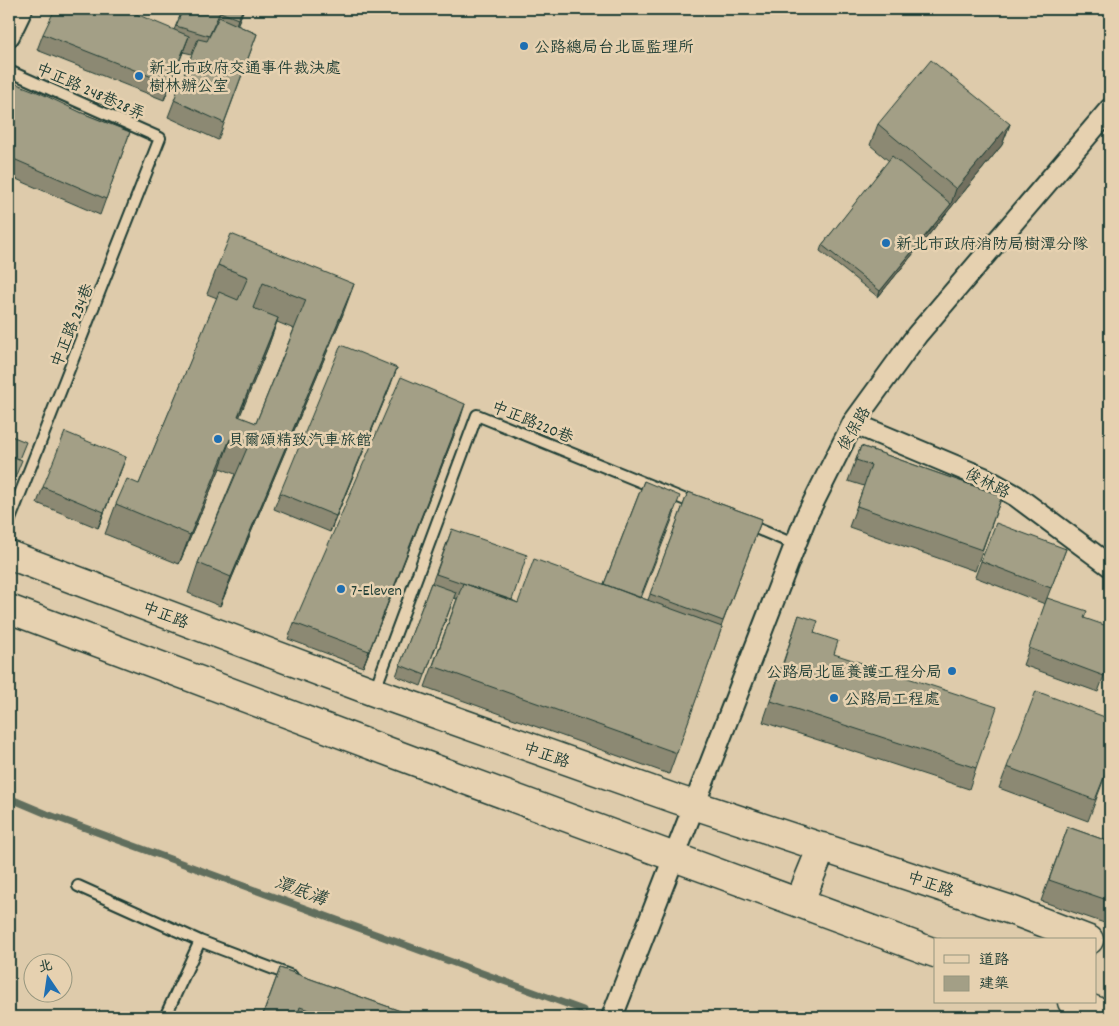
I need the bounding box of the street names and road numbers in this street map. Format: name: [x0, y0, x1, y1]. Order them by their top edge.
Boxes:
street label: 中正路 248巷28弄: [32, 58, 148, 127]
street label: 中正路 234巷: [46, 281, 101, 371]
street label: 中正路220巷: [488, 396, 577, 450]
street label: 俊保路: [833, 403, 877, 456]
street label: 俊林路: [960, 463, 1013, 505]
street label: 中正路: [139, 597, 192, 636]
street label: 中正路: [520, 738, 573, 775]
street label: 中正路: [904, 867, 957, 904]

